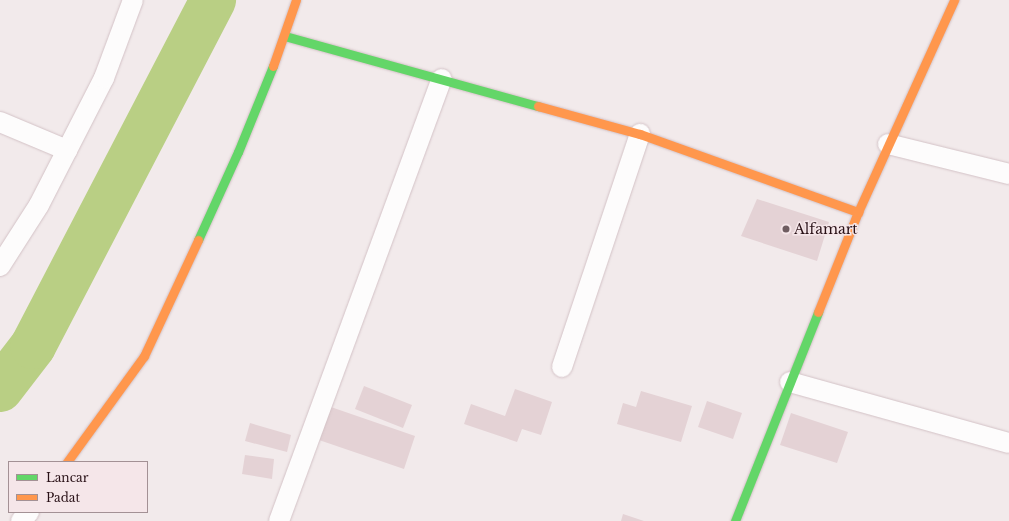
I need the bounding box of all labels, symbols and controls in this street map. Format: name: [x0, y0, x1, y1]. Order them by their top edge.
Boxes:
place label: Alfamart: [794, 221, 858, 237]
marker: Alfamart: [781, 224, 791, 234]
legend: [8, 461, 148, 513]
text: Lancar: [46, 470, 88, 485]
text: Padat: [46, 490, 80, 505]

